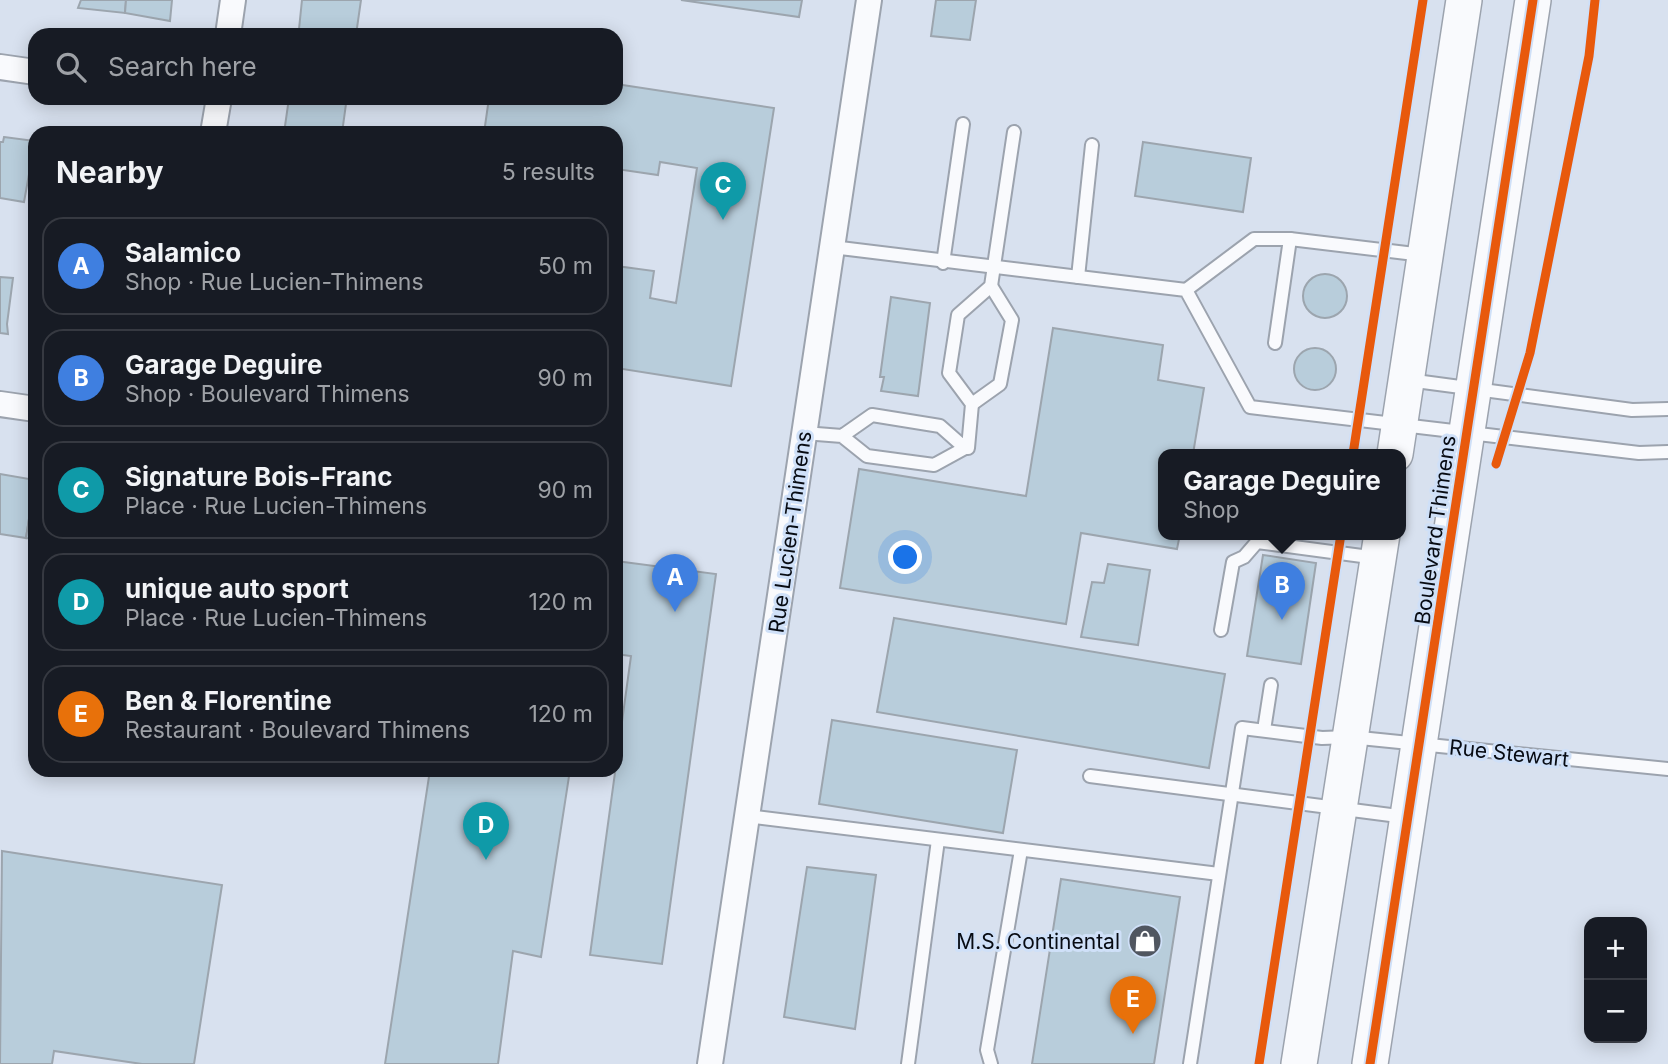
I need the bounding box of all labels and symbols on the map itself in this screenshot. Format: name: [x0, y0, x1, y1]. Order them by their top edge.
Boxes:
pin: C: [700, 162, 746, 220]
street label: Rue Lucien-Thimens: [763, 430, 817, 634]
street label: Boulevard Thimens: [1409, 434, 1461, 626]
your location: [888, 540, 922, 574]
pin: A: [652, 554, 698, 612]
pin: B: [1259, 562, 1305, 620]
street label: Rue Stewart: [1448, 734, 1570, 772]
pin: D: [463, 802, 509, 860]
shop icon: M.S. Continental: [1126, 922, 1164, 960]
place label: M.S. Continental: [956, 929, 1120, 954]
pin: E: [1110, 976, 1156, 1034]

